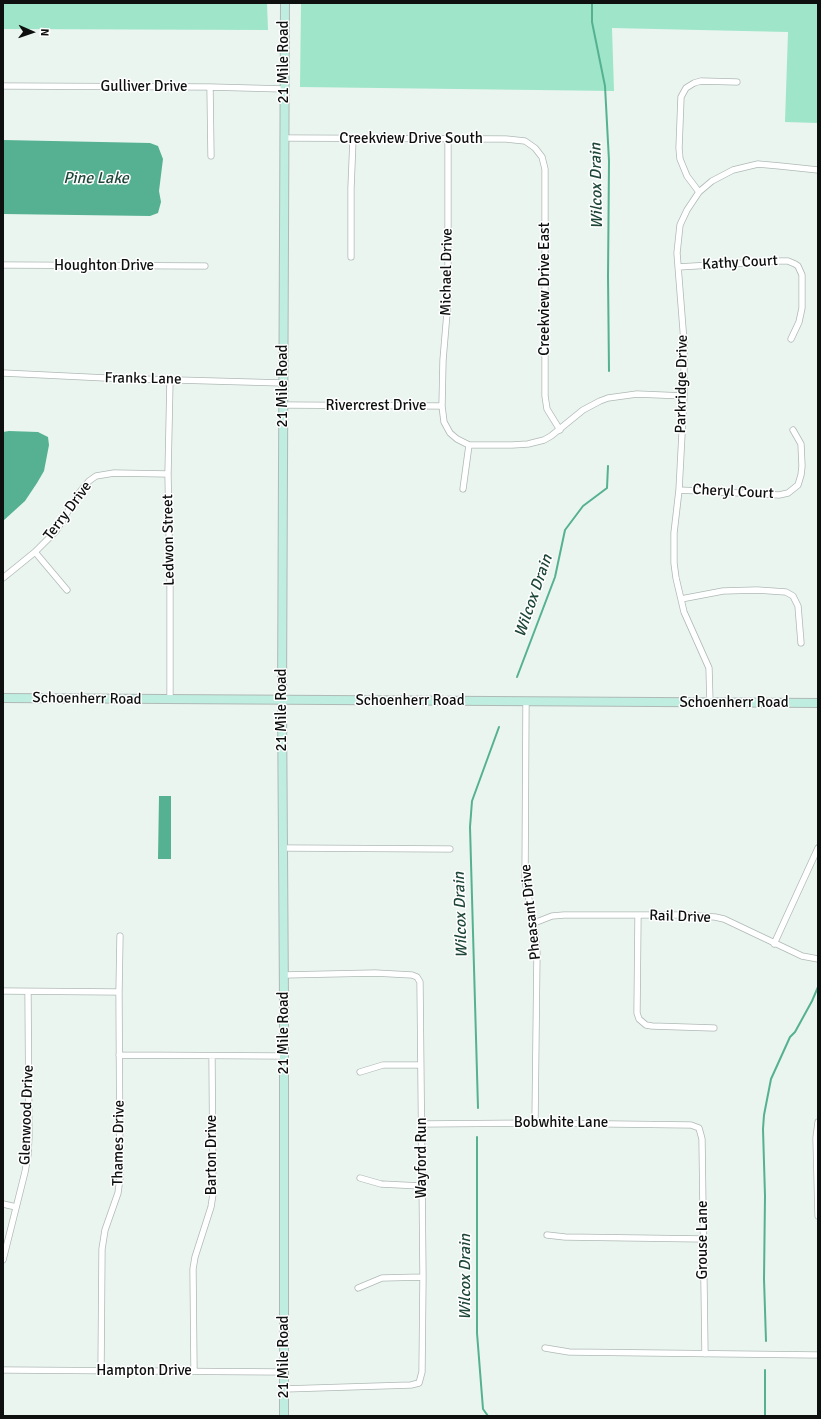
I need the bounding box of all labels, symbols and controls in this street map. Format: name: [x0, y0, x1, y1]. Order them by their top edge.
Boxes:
north arrow: [12, 12, 52, 52]
street label: 21 Mile Road: [275, 21, 293, 103]
text: N: [38, 28, 51, 36]
street label: Gulliver Drive: [101, 78, 187, 96]
street label: Creekview Drive South: [339, 130, 483, 148]
water label: Wilcox Drain: [587, 143, 607, 229]
water label: Pine Lake: [63, 169, 129, 189]
street label: Creekview Drive East: [536, 222, 554, 356]
street label: Michael Drive: [437, 228, 457, 316]
street label: Kathy Court: [702, 252, 778, 274]
street label: Houghton Drive: [54, 257, 154, 275]
street label: Parkridge Drive: [672, 334, 692, 434]
street label: 21 Mile Road: [274, 345, 292, 427]
street label: Franks Lane: [104, 369, 182, 389]
street label: Rivercrest Drive: [326, 397, 426, 415]
street label: Terry Drive: [40, 478, 96, 544]
street label: Cheryl Court: [692, 481, 774, 503]
street label: Ledwon Street: [159, 494, 179, 586]
water label: Wilcox Drain: [511, 552, 557, 640]
street label: 21 Mile Road: [273, 669, 291, 751]
street label: Schoenherr Road: [32, 689, 142, 709]
street label: Schoenherr Road: [355, 692, 465, 710]
street label: Schoenherr Road: [679, 694, 789, 712]
street label: Pheasant Drive: [517, 863, 545, 961]
water label: Wilcox Drain: [450, 872, 472, 958]
street label: Rail Drive: [649, 907, 711, 927]
street label: 21 Mile Road: [275, 992, 293, 1074]
street label: Glenwood Drive: [16, 1065, 38, 1165]
street label: Thames Drive: [109, 1100, 129, 1186]
street label: Bobwhite Lane: [514, 1114, 608, 1132]
street label: Barton Drive: [203, 1115, 221, 1195]
street label: Wayford Run: [413, 1117, 431, 1199]
street label: Grouse Lane: [694, 1200, 712, 1280]
water label: Wilcox Drain: [456, 1234, 476, 1320]
street label: 21 Mile Road: [275, 1316, 293, 1398]
street label: Hampton Drive: [96, 1362, 192, 1380]

